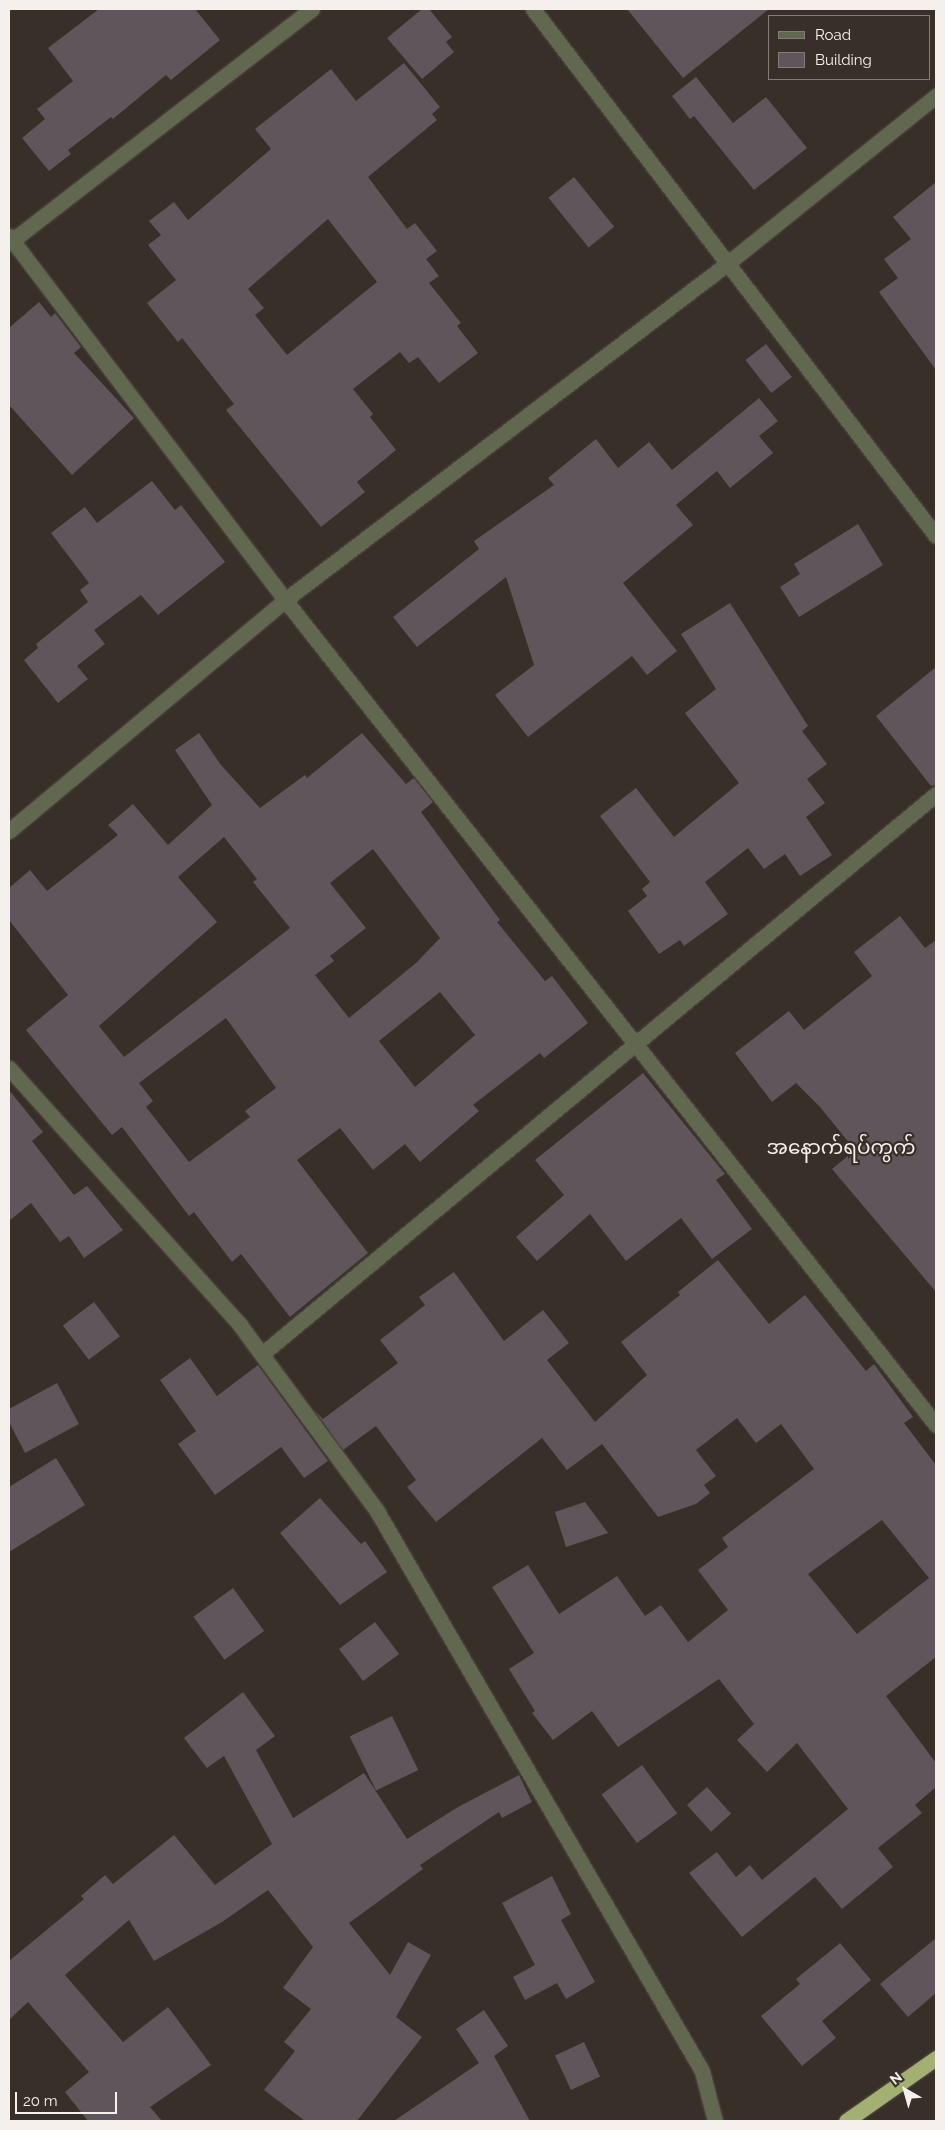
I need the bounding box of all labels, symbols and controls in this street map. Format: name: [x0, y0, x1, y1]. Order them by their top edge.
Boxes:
legend: [768, 15, 930, 80]
text: Road: [815, 26, 851, 44]
text: Building: [815, 51, 872, 69]
district label: အနောက်ရပ်ကွက်: [767, 1135, 915, 1159]
north arrow: [880, 2065, 930, 2115]
text: N: [887, 2069, 905, 2088]
scale bar: [18, 2082, 120, 2114]
text: 20 m: [23, 2092, 58, 2110]

